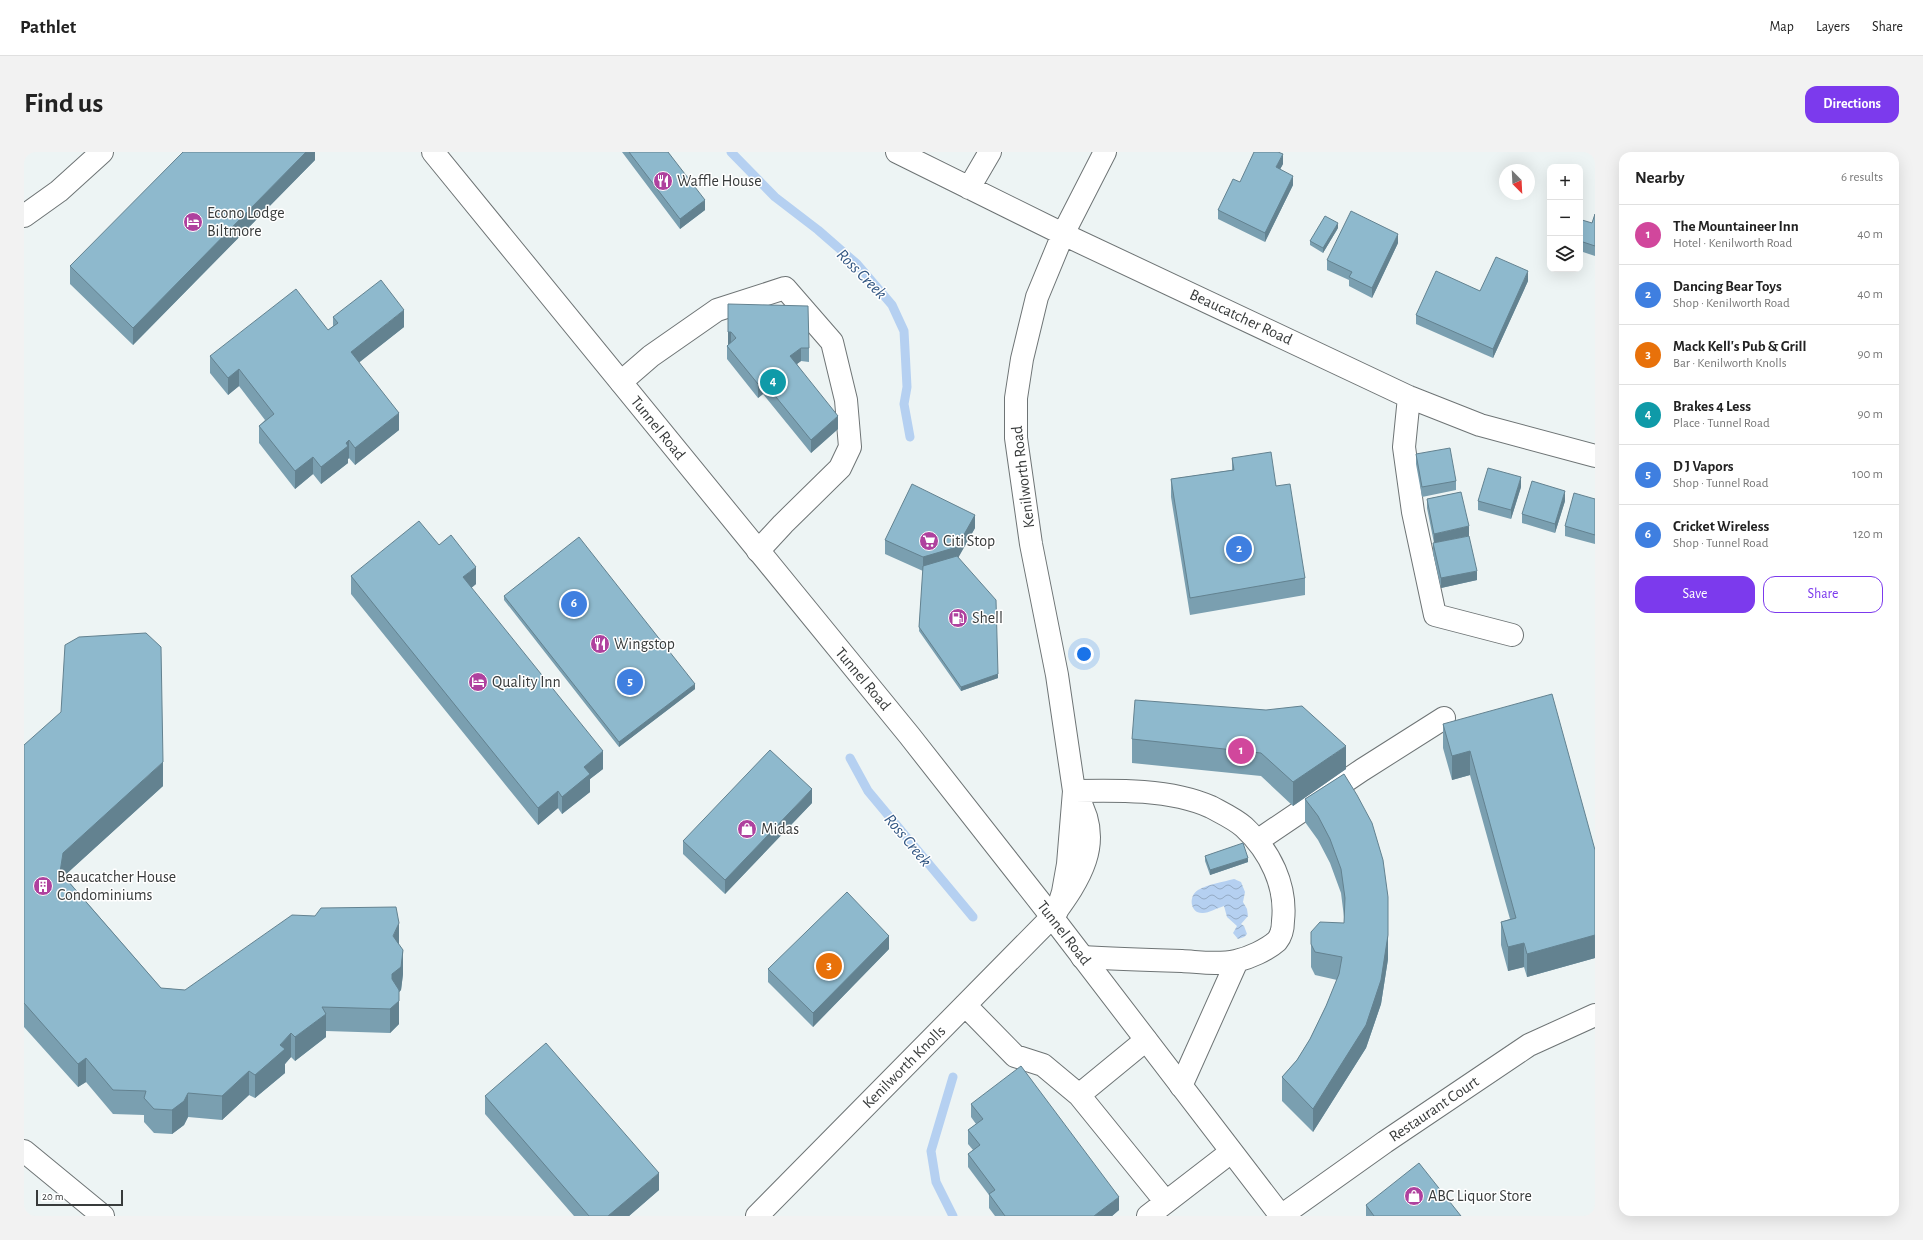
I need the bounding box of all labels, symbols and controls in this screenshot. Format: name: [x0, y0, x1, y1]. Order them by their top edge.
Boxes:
text: Pathlet: [20, 18, 76, 37]
text: Map: [1769, 20, 1794, 34]
text: Layers: [1816, 20, 1850, 34]
text: Share: [1872, 20, 1903, 34]
button: Directions: [1805, 86, 1899, 123]
text: Find us: [24, 90, 103, 118]
north arrow: [1499, 164, 1535, 200]
map controls: [1547, 164, 1583, 272]
button: +: [1547, 164, 1583, 200]
text: Nearby: [1635, 169, 1685, 186]
restaurant icon: Waffle House: [652, 170, 674, 192]
text: 6 results: [1841, 171, 1883, 184]
place label: Waffle House: [677, 173, 762, 189]
button: −: [1547, 200, 1583, 236]
place label: Econo Lodge Biltmore: [207, 205, 285, 239]
hotel icon: Econo Lodge Biltmore: [182, 211, 204, 233]
text: The Mountaineer Inn: [1673, 219, 1799, 234]
text: 1: [1646, 228, 1650, 241]
text: 40 m: [1857, 228, 1883, 241]
button: layers: [1547, 236, 1583, 272]
text: Hotel · Kenilworth Road: [1673, 237, 1792, 250]
water label: Ross Creek: [834, 246, 890, 302]
text: Dancing Bear Toys: [1673, 279, 1782, 294]
street label: Beaucatcher Road: [1187, 286, 1295, 348]
text: 2: [1645, 288, 1651, 301]
text: 40 m: [1857, 288, 1883, 301]
text: Shop · Kenilworth Road: [1673, 297, 1790, 310]
text: Mack Kell's Pub & Grill: [1673, 339, 1807, 354]
text: 3: [1645, 348, 1651, 361]
text: 90 m: [1857, 348, 1883, 361]
text: Bar · Kenilworth Knolls: [1673, 357, 1787, 370]
pin: 4: [760, 367, 786, 397]
street label: Tunnel Road: [628, 393, 688, 463]
text: Brakes 4 Less: [1673, 399, 1751, 414]
text: 4: [1645, 408, 1651, 421]
text: 90 m: [1857, 408, 1883, 421]
text: Place · Tunnel Road: [1673, 417, 1770, 430]
street label: Kenilworth Road: [1009, 425, 1037, 529]
text: D J Vapors: [1673, 459, 1734, 474]
text: 5: [1645, 468, 1651, 481]
text: 100 m: [1852, 468, 1883, 481]
text: Shop · Tunnel Road: [1673, 477, 1768, 490]
text: Cricket Wireless: [1673, 519, 1769, 534]
text: 6: [1645, 528, 1651, 541]
text: 120 m: [1853, 528, 1883, 541]
supermarket icon: Citi Stop: [918, 530, 940, 552]
place label: Citi Stop: [943, 533, 995, 549]
pin: 2: [1226, 534, 1252, 564]
text: Shop · Tunnel Road: [1673, 537, 1768, 550]
button: Save: [1635, 576, 1755, 613]
button: Share: [1763, 576, 1883, 613]
pin: 6: [561, 589, 587, 619]
fuel station icon: Shell: [947, 607, 969, 629]
place label: Shell: [972, 610, 1003, 626]
restaurant icon: Wingstop: [589, 633, 611, 655]
place label: Wingstop: [614, 636, 675, 652]
street label: Tunnel Road: [832, 644, 894, 714]
your location: [1074, 644, 1094, 664]
pin: 5: [617, 667, 643, 697]
hotel icon: Quality Inn: [467, 671, 489, 693]
place label: Quality Inn: [492, 674, 561, 691]
pin: 1: [1228, 736, 1254, 766]
water label: Ross Creek: [881, 810, 935, 870]
shop icon: Midas: [736, 818, 758, 840]
place label: Midas: [761, 821, 799, 837]
place label: Beaucatcher House Condominiums: [57, 869, 176, 903]
building icon: Beaucatcher House Condominiums: [32, 875, 54, 897]
street label: Tunnel Road: [1034, 898, 1094, 968]
pin: 3: [816, 951, 842, 981]
street label: Kenilworth Knolls: [860, 1022, 949, 1111]
street label: Restaurant Court: [1386, 1073, 1482, 1145]
shop icon: ABC Liquor Store: [1403, 1185, 1425, 1207]
scale bar: [36, 1188, 123, 1207]
place label: ABC Liquor Store: [1428, 1188, 1532, 1204]
text: 20 m: [42, 1191, 63, 1202]

